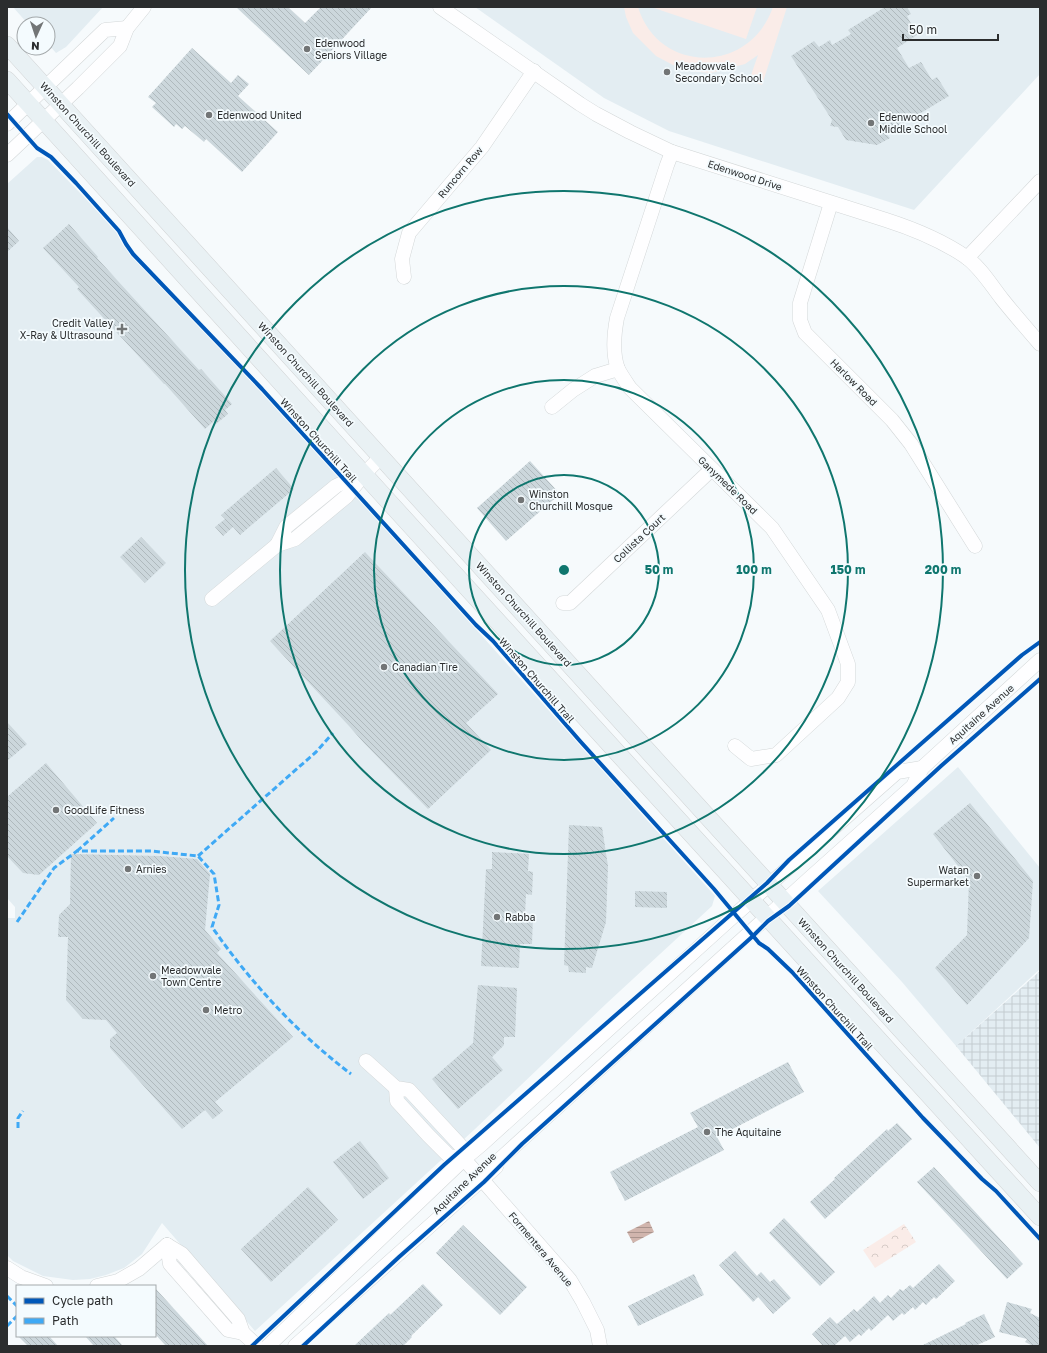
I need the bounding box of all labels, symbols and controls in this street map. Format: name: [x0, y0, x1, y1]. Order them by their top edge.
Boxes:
north arrow: [16, 16, 56, 56]
scale bar: [903, 16, 998, 42]
text: 50 m: [909, 22, 937, 37]
place label: Edenwood Seniors Village: [315, 37, 387, 61]
text: N: [31, 40, 40, 53]
marker: Edenwood Seniors Village: [302, 44, 312, 54]
place label: Meadowvale Secondary School: [675, 60, 762, 84]
marker: Meadowvale Secondary School: [662, 67, 672, 77]
street label: Winston Churchill Boulevard: [38, 79, 138, 189]
place label: Edenwood United: [217, 109, 302, 121]
marker: Edenwood United: [204, 110, 214, 120]
place label: Edenwood Middle School: [879, 111, 947, 135]
marker: Edenwood Middle School: [866, 118, 876, 128]
street label: Runcorn Row: [435, 144, 485, 200]
street label: Edenwood Drive: [706, 157, 784, 193]
place label: Credit Valley X-Ray & Ultrasound: [20, 317, 113, 341]
street label: Winston Churchill Boulevard: [256, 319, 356, 429]
marker: Credit Valley X-Ray & Ultrasound: [116, 323, 128, 335]
street label: Harlow Road: [828, 356, 880, 408]
street label: Winston Churchill Trail: [278, 395, 360, 485]
street label: Ganymede Road: [696, 454, 760, 516]
place label: Winston Churchill Mosque: [529, 488, 613, 512]
marker: Winston Churchill Mosque: [516, 495, 526, 505]
street label: Collista Court: [611, 511, 667, 565]
street label: Winston Churchill Boulevard: [474, 559, 574, 669]
text: 50 m: [645, 562, 673, 577]
text: 100 m: [736, 562, 772, 577]
text: 150 m: [831, 562, 865, 577]
text: 200 m: [925, 562, 961, 577]
centre of rings: [557, 563, 571, 577]
street label: Winston Churchill Trail: [497, 635, 577, 725]
place label: Canadian Tire: [392, 661, 458, 673]
marker: Canadian Tire: [379, 662, 389, 672]
street label: Aquitaine Avenue: [946, 681, 1016, 746]
place label: GoodLife Fitness: [64, 804, 145, 816]
marker: GoodLife Fitness: [51, 805, 61, 815]
place label: Arnies: [136, 863, 167, 875]
marker: Arnies: [123, 864, 133, 874]
place label: Watan Supermarket: [907, 864, 969, 888]
marker: Watan Supermarket: [972, 871, 982, 881]
place label: Rabba: [505, 911, 535, 923]
marker: Rabba: [492, 912, 502, 922]
street label: Winston Churchill Boulevard: [796, 915, 896, 1025]
street label: Winston Churchill Trail: [794, 963, 876, 1053]
place label: Meadowvale Town Centre: [161, 964, 221, 988]
marker: Meadowvale Town Centre: [148, 971, 158, 981]
place label: Metro: [214, 1004, 242, 1016]
marker: Metro: [201, 1005, 211, 1015]
place label: The Aquitaine: [715, 1126, 782, 1138]
marker: The Aquitaine: [702, 1127, 712, 1137]
street label: Aquitaine Avenue: [430, 1150, 498, 1216]
street label: Formentera Avenue: [506, 1209, 576, 1289]
legend: [16, 1285, 156, 1337]
text: Cycle path: [52, 1293, 113, 1308]
text: Path: [52, 1313, 79, 1328]

